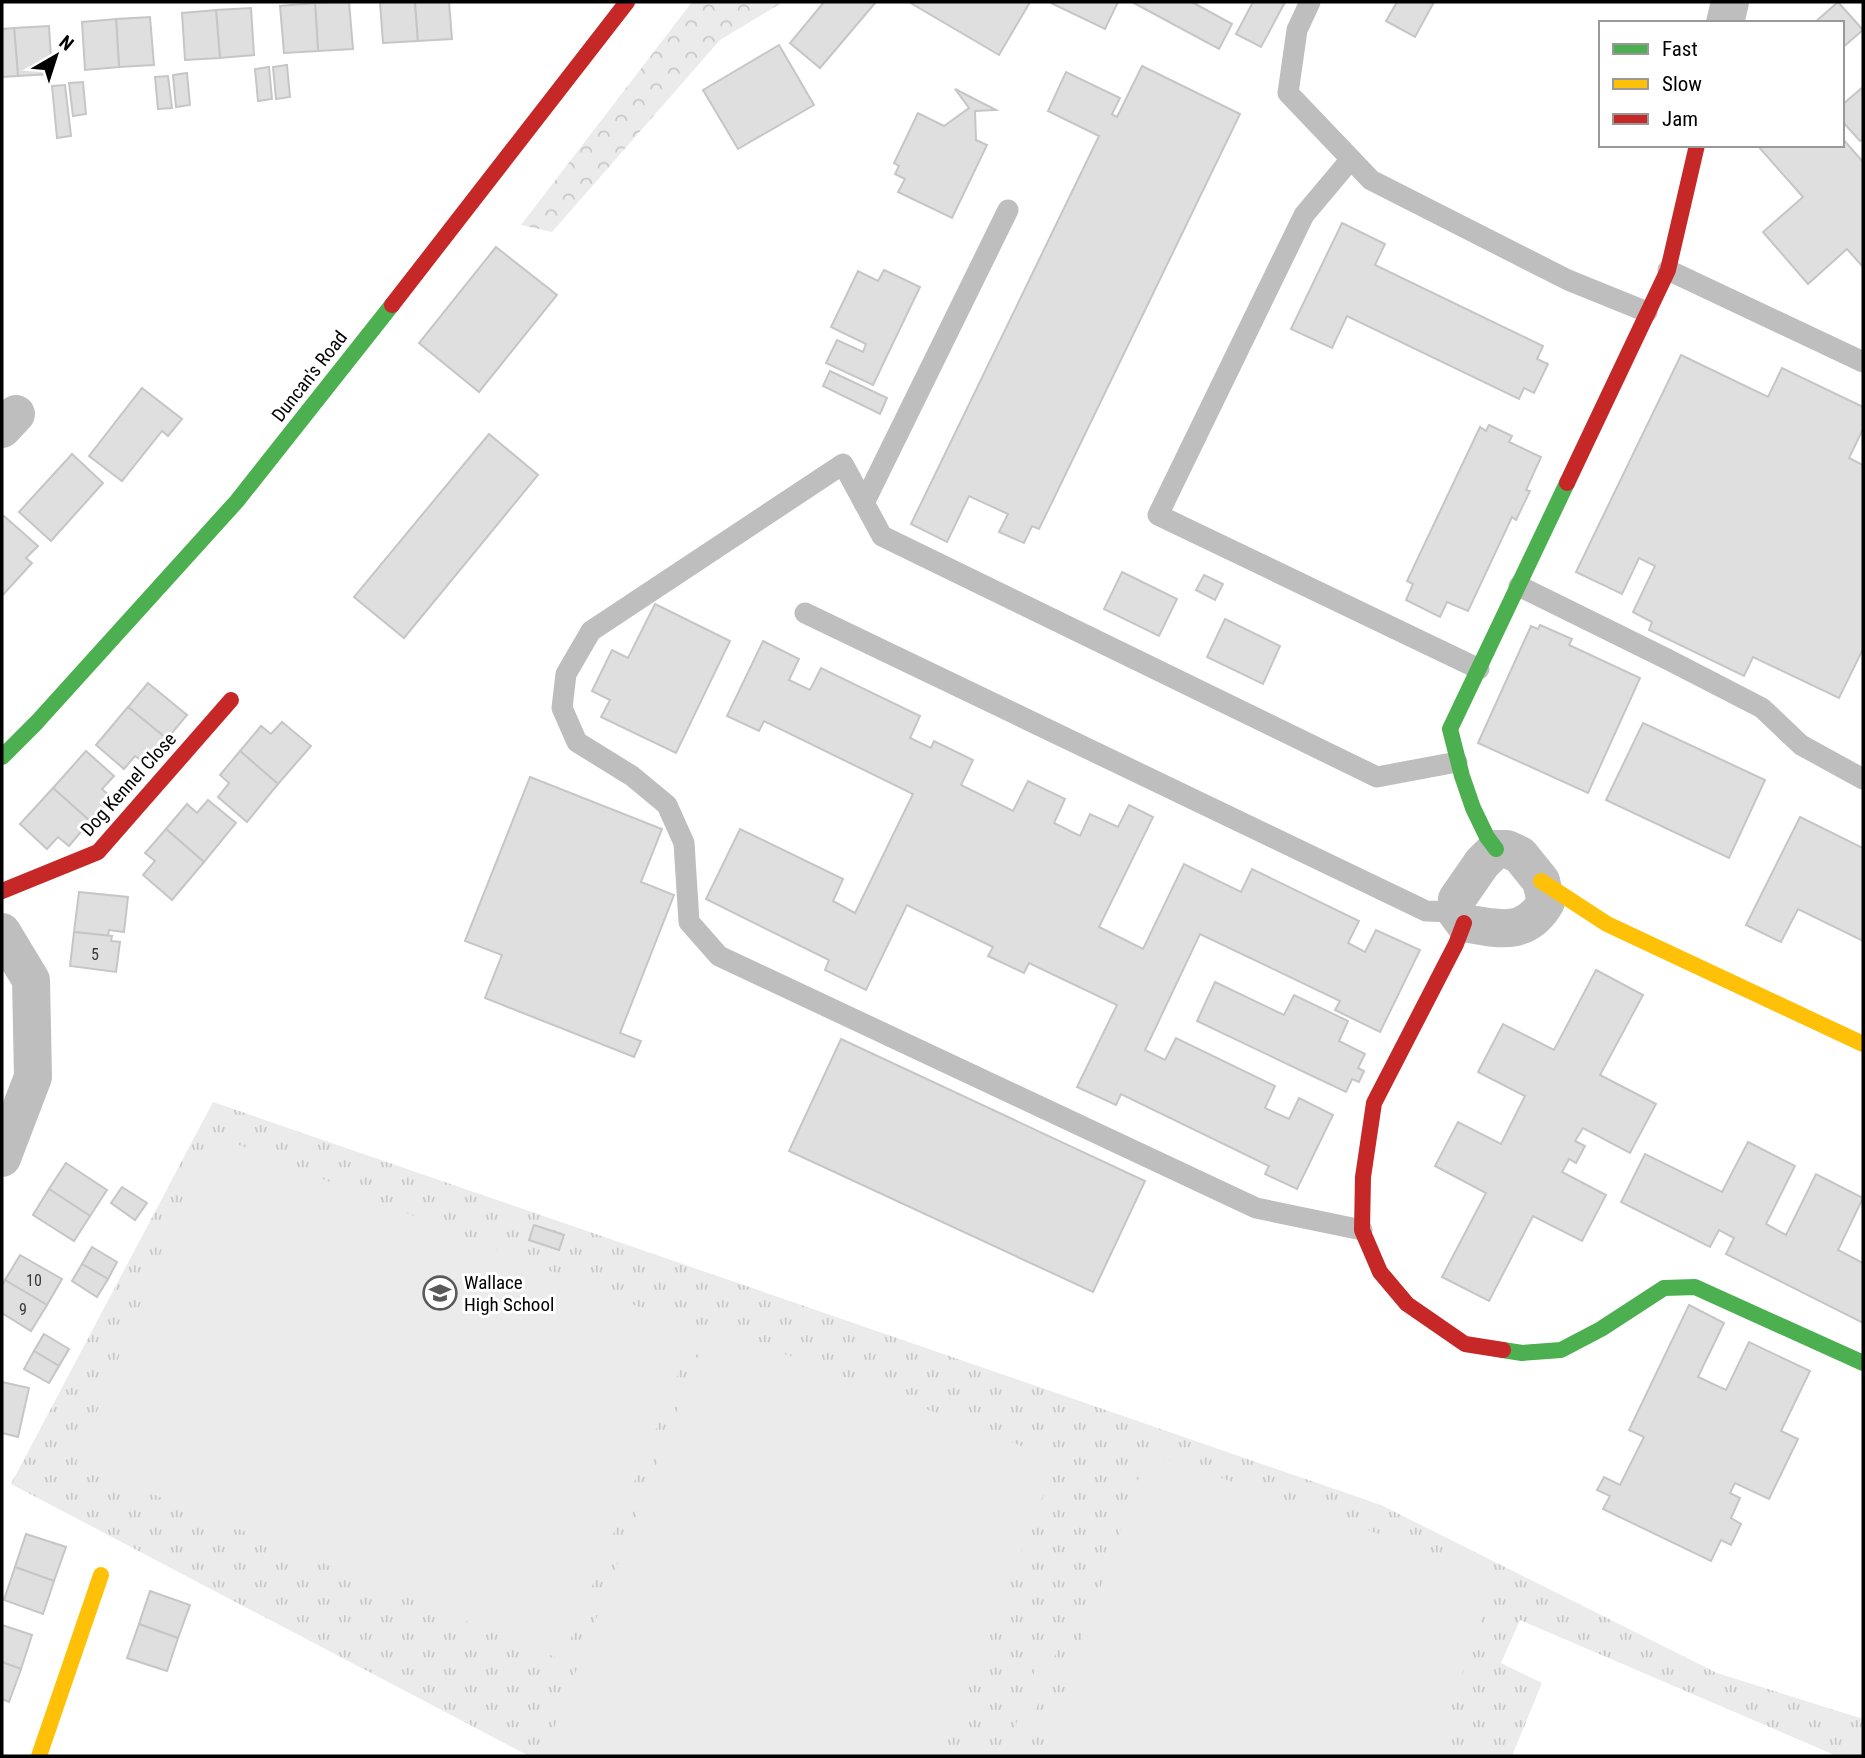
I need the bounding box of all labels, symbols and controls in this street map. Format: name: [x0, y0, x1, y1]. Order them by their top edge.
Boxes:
north arrow: [21, 21, 91, 91]
legend: [1599, 21, 1844, 147]
text: N: [55, 31, 78, 56]
text: Fast: [1662, 37, 1698, 61]
text: Slow: [1662, 72, 1702, 96]
text: Jam: [1662, 107, 1698, 131]
street label: Duncan's Road: [267, 326, 352, 426]
street label: Dog Kennel Close: [76, 728, 181, 841]
house number: 5: [91, 945, 99, 964]
house number: 10: [26, 1271, 42, 1290]
place label: Wallace High School: [464, 1271, 554, 1316]
school or university icon: Wallace High School: [421, 1274, 459, 1312]
house number: 9: [19, 1300, 27, 1319]

